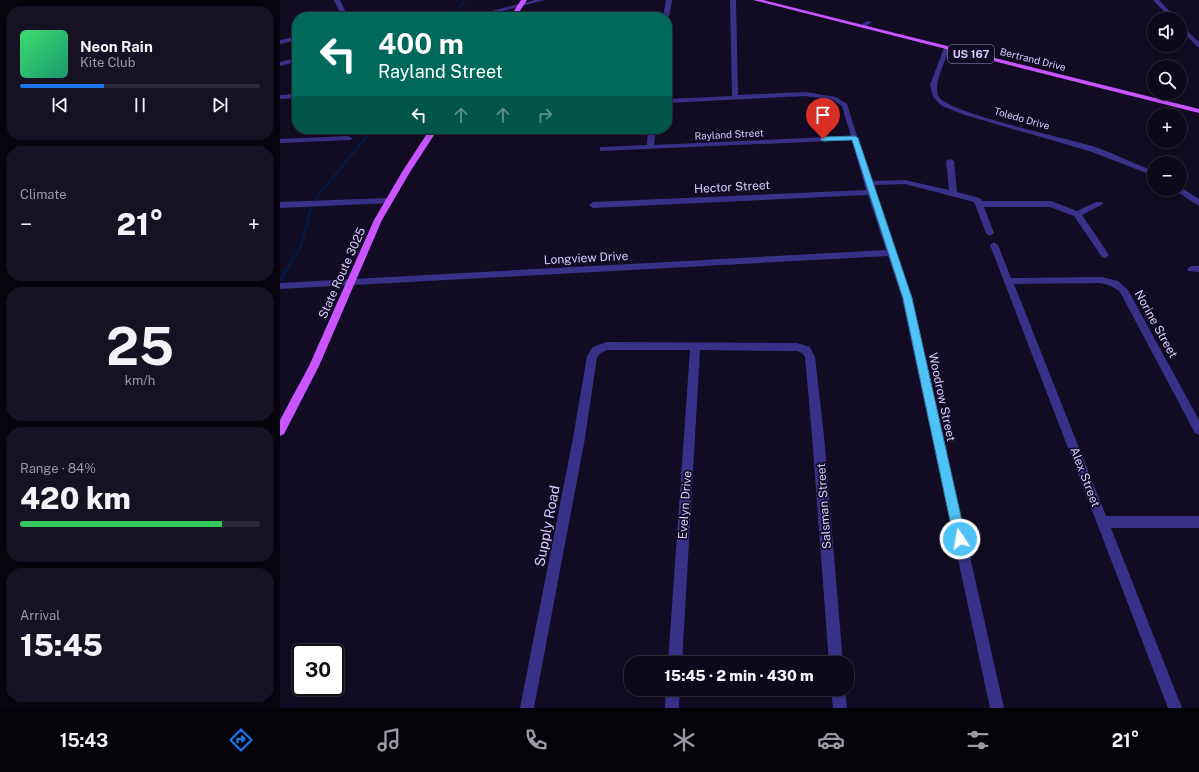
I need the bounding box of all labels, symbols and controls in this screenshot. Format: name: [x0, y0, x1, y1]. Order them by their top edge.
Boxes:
map controls: [1147, 12, 1187, 196]
button: sound: [1147, 12, 1187, 52]
text: 400 m: [378, 27, 464, 60]
icon: left: [312, 28, 364, 80]
text: Neon Rain: [80, 38, 153, 55]
road number: US 167: [948, 45, 994, 63]
street label: Bertrand Drive: [999, 45, 1067, 73]
text: Kite Club: [80, 55, 135, 70]
button: search: [1147, 60, 1187, 100]
text: Rayland Street: [378, 61, 503, 82]
icon: previous: [49, 94, 71, 116]
icon: pause: [129, 94, 151, 116]
icon: next: [209, 94, 231, 116]
pin: [806, 98, 840, 139]
icon: left: [408, 104, 430, 126]
icon: ahead: [450, 104, 472, 126]
icon: ahead: [492, 104, 514, 126]
icon: right: [534, 104, 556, 126]
icon: arrive: [812, 104, 834, 126]
street label: Toledo Drive: [993, 104, 1051, 132]
button: +: [1147, 108, 1187, 148]
street label: Rayland Street: [694, 126, 764, 142]
button: −: [1147, 156, 1187, 196]
street label: Hector Street: [694, 178, 771, 196]
text: Climate: [20, 187, 67, 202]
text: 21°: [116, 206, 164, 242]
text: −: [20, 211, 32, 237]
text: +: [248, 211, 260, 237]
street label: State Route 3025: [316, 225, 369, 321]
street label: Longview Drive: [543, 249, 629, 267]
street label: Norine Street: [1132, 288, 1180, 361]
text: 25: [106, 316, 174, 377]
street label: Woodrow Street: [926, 351, 958, 443]
text: km/h: [125, 373, 155, 388]
street label: Alex Street: [1067, 445, 1103, 509]
text: Range · 84%: [20, 461, 96, 476]
street label: Salsman Street: [814, 462, 834, 549]
street label: Evelyn Drive: [676, 470, 694, 540]
text: 420 km: [20, 480, 131, 516]
street label: Supply Road: [531, 484, 563, 568]
position arrow: [939, 518, 981, 560]
text: Arrival: [20, 608, 60, 623]
text: 15:45: [20, 627, 103, 663]
speed limit sign: 30: [292, 644, 344, 696]
text: 15:45 · 2 min · 430 m: [664, 667, 814, 684]
icon: directions: [227, 726, 255, 754]
icon: music: [375, 726, 403, 754]
icon: phone: [522, 726, 550, 754]
icon: climate: [670, 726, 698, 754]
icon: car: [817, 726, 845, 754]
icon: filters: [964, 726, 992, 754]
text: 15:43: [60, 730, 108, 751]
text: 21°: [1112, 730, 1139, 751]

